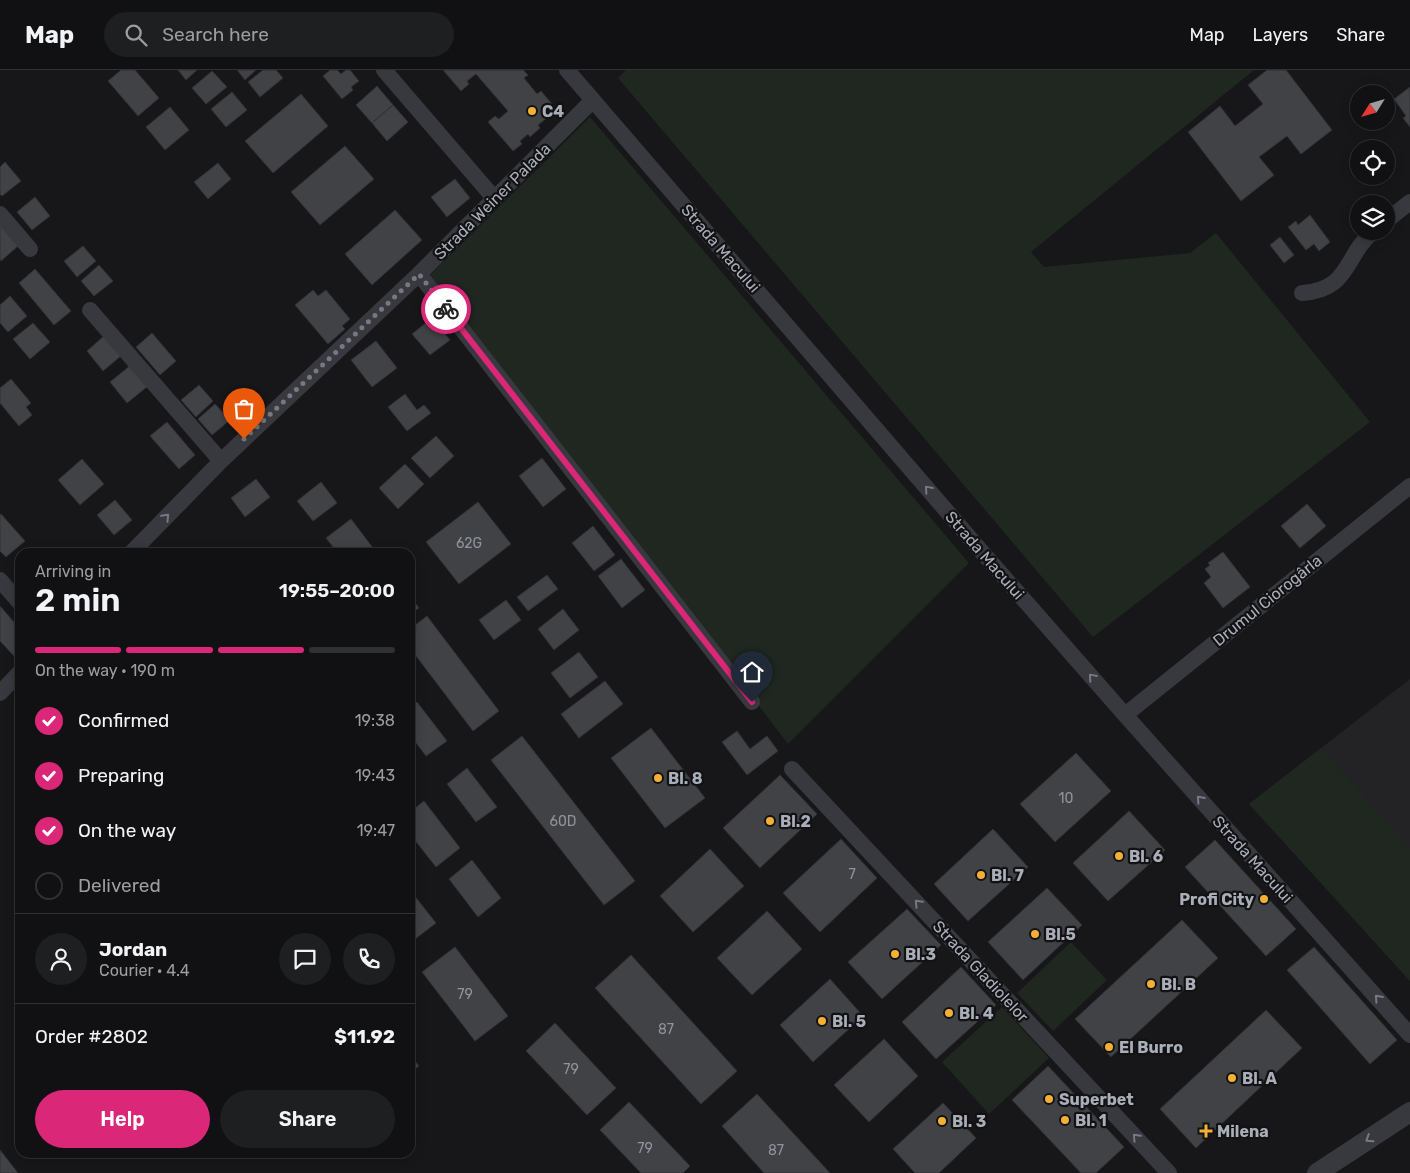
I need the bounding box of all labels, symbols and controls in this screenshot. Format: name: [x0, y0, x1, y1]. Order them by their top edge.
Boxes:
search box: [104, 12, 454, 57]
text: Map: [25, 21, 74, 49]
icon: search: [122, 21, 150, 49]
text: Search here: [162, 23, 269, 46]
text: Map: [1190, 24, 1225, 46]
text: Layers: [1253, 24, 1308, 46]
text: Share: [1336, 24, 1385, 46]
north arrow: [1350, 85, 1395, 130]
map controls: [1350, 85, 1395, 240]
place label: C4: [542, 102, 564, 121]
marker: C4: [526, 105, 538, 117]
street label: Strada Weiner Palada: [430, 139, 554, 263]
button: locate: [1350, 140, 1395, 185]
button: layers: [1350, 195, 1395, 240]
street label: Strada Macului: [677, 200, 764, 296]
courier: [421, 284, 471, 334]
icon: bike: [432, 295, 460, 323]
pin: [223, 388, 265, 439]
icon: bag: [230, 395, 258, 423]
one-way arrow: [924, 485, 933, 494]
street label: Strada Macului: [941, 507, 1028, 603]
one-way arrow: [160, 514, 169, 523]
house number: 62G: [456, 535, 482, 552]
street label: Drumul Ciorogârla: [1209, 551, 1326, 650]
text: Arriving in: [35, 562, 111, 581]
text: 19:55–20:00: [279, 579, 395, 602]
text: 2 min: [35, 581, 120, 619]
pin: [731, 651, 773, 702]
icon: home: [738, 658, 766, 686]
text: On the way · 190 m: [35, 661, 175, 680]
one-way arrow: [1088, 674, 1097, 683]
icon: check: [35, 707, 63, 735]
text: Confirmed: [78, 709, 169, 732]
text: 19:38: [355, 711, 395, 730]
icon: check: [35, 762, 63, 790]
text: Preparing: [78, 764, 164, 787]
text: 19:43: [355, 766, 395, 785]
place label: Bl. 8: [668, 769, 703, 788]
marker: Bl. 8: [652, 772, 664, 784]
house number: 10: [1059, 790, 1074, 807]
one-way arrow: [1196, 795, 1205, 804]
place label: Bl.2: [780, 812, 811, 831]
street label: Strada Macului: [1209, 812, 1297, 907]
house number: 60D: [550, 813, 576, 830]
marker: Bl.2: [764, 815, 776, 827]
icon: check: [35, 817, 63, 845]
text: On the way: [78, 819, 176, 842]
text: 19:47: [357, 821, 395, 840]
place label: Bl. 6: [1129, 847, 1163, 866]
marker: Bl. 6: [1113, 850, 1125, 862]
house number: 7: [848, 866, 856, 883]
place label: Bl. 7: [991, 866, 1024, 885]
marker: Bl. 7: [975, 869, 987, 881]
text: Delivered: [78, 874, 161, 897]
place label: Profi City: [1179, 890, 1254, 909]
marker: Profi City: [1258, 893, 1270, 905]
one-way arrow: [915, 900, 924, 909]
street label: Strada Gladiolelor: [929, 917, 1032, 1026]
place label: Bl.5: [1045, 925, 1076, 944]
marker: Bl.5: [1029, 928, 1041, 940]
button: person: [35, 933, 87, 985]
button: chat: [279, 933, 331, 985]
button: phone: [343, 933, 395, 985]
text: Jordan: [99, 938, 167, 961]
place label: Bl.3: [905, 945, 936, 964]
marker: Bl.3: [889, 948, 901, 960]
text: Courier · 4.4: [99, 961, 190, 980]
place label: Bl. B: [1161, 975, 1196, 994]
marker: Bl. B: [1145, 978, 1157, 990]
house number: 79: [457, 986, 473, 1003]
one-way arrow: [1374, 995, 1383, 1004]
place label: Bl. 4: [959, 1004, 994, 1023]
marker: Bl. 4: [943, 1007, 955, 1019]
place label: Bl. 5: [832, 1012, 866, 1031]
marker: Bl. 5: [816, 1015, 828, 1027]
house number: 87: [658, 1021, 674, 1038]
text: Order #2802: [35, 1025, 148, 1048]
text: $11.92: [334, 1025, 395, 1048]
place label: El Burro: [1119, 1038, 1183, 1057]
marker: El Burro: [1103, 1041, 1115, 1053]
house number: 79: [563, 1061, 579, 1078]
place label: Bl. A: [1242, 1069, 1277, 1088]
marker: Bl. A: [1226, 1072, 1238, 1084]
button: Help: [35, 1090, 210, 1148]
button: Share: [220, 1090, 395, 1148]
place label: Superbet: [1059, 1090, 1134, 1109]
marker: Superbet: [1043, 1093, 1055, 1105]
place label: Bl. 1: [1075, 1111, 1107, 1130]
place label: Bl. 3: [952, 1112, 986, 1131]
marker: Bl. 1: [1059, 1114, 1071, 1126]
marker: Bl. 3: [936, 1115, 948, 1127]
place label: Milena: [1217, 1122, 1269, 1141]
marker: Milena: [1199, 1124, 1213, 1138]
one-way arrow: [1366, 1133, 1375, 1142]
one-way arrow: [1133, 1134, 1142, 1143]
house number: 79: [637, 1140, 653, 1157]
house number: 87: [768, 1142, 784, 1159]

